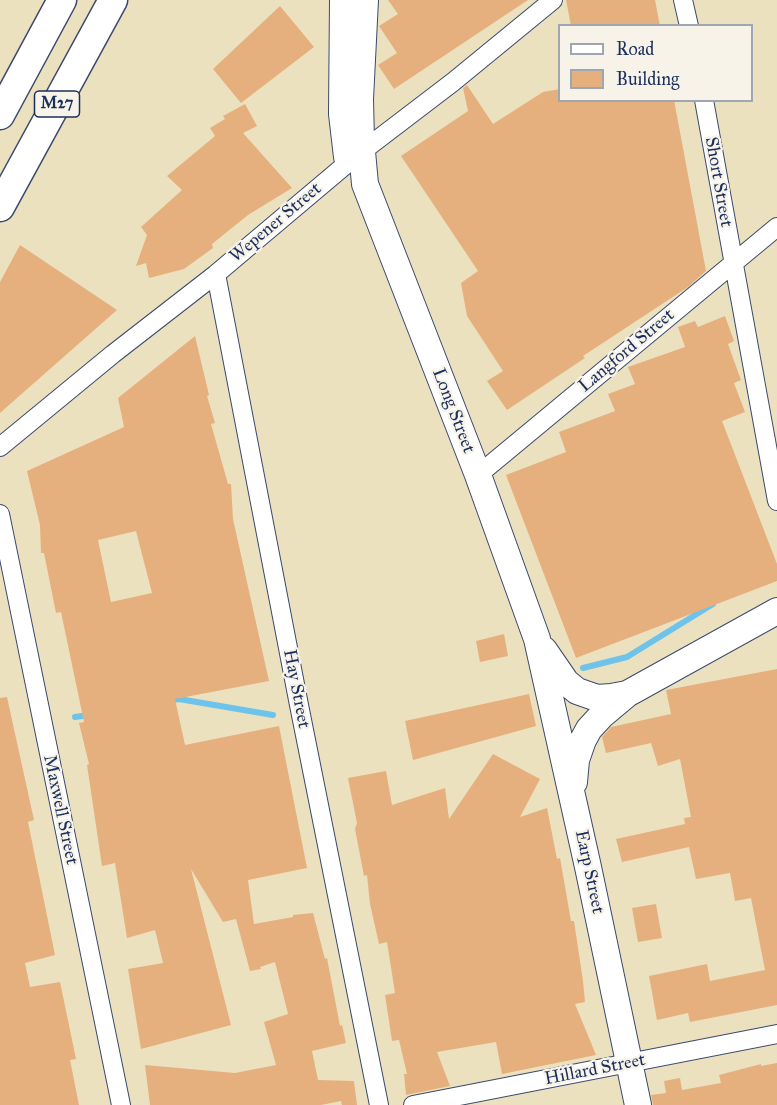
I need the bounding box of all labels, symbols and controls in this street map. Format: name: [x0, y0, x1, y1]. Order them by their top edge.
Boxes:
legend: [558, 24, 753, 102]
text: Road: [616, 38, 654, 60]
text: Building: [616, 68, 679, 90]
road number: M27: [34, 91, 80, 117]
street label: Short Street: [699, 135, 737, 229]
street label: Wepener Street: [226, 178, 326, 268]
street label: Langford Street: [575, 305, 679, 397]
street label: Long Street: [427, 365, 479, 457]
street label: Hay Street: [278, 648, 314, 730]
street label: Maxwell Street: [38, 753, 82, 867]
street label: Earp Street: [570, 828, 608, 916]
street label: Hillard Street: [543, 1050, 647, 1090]

